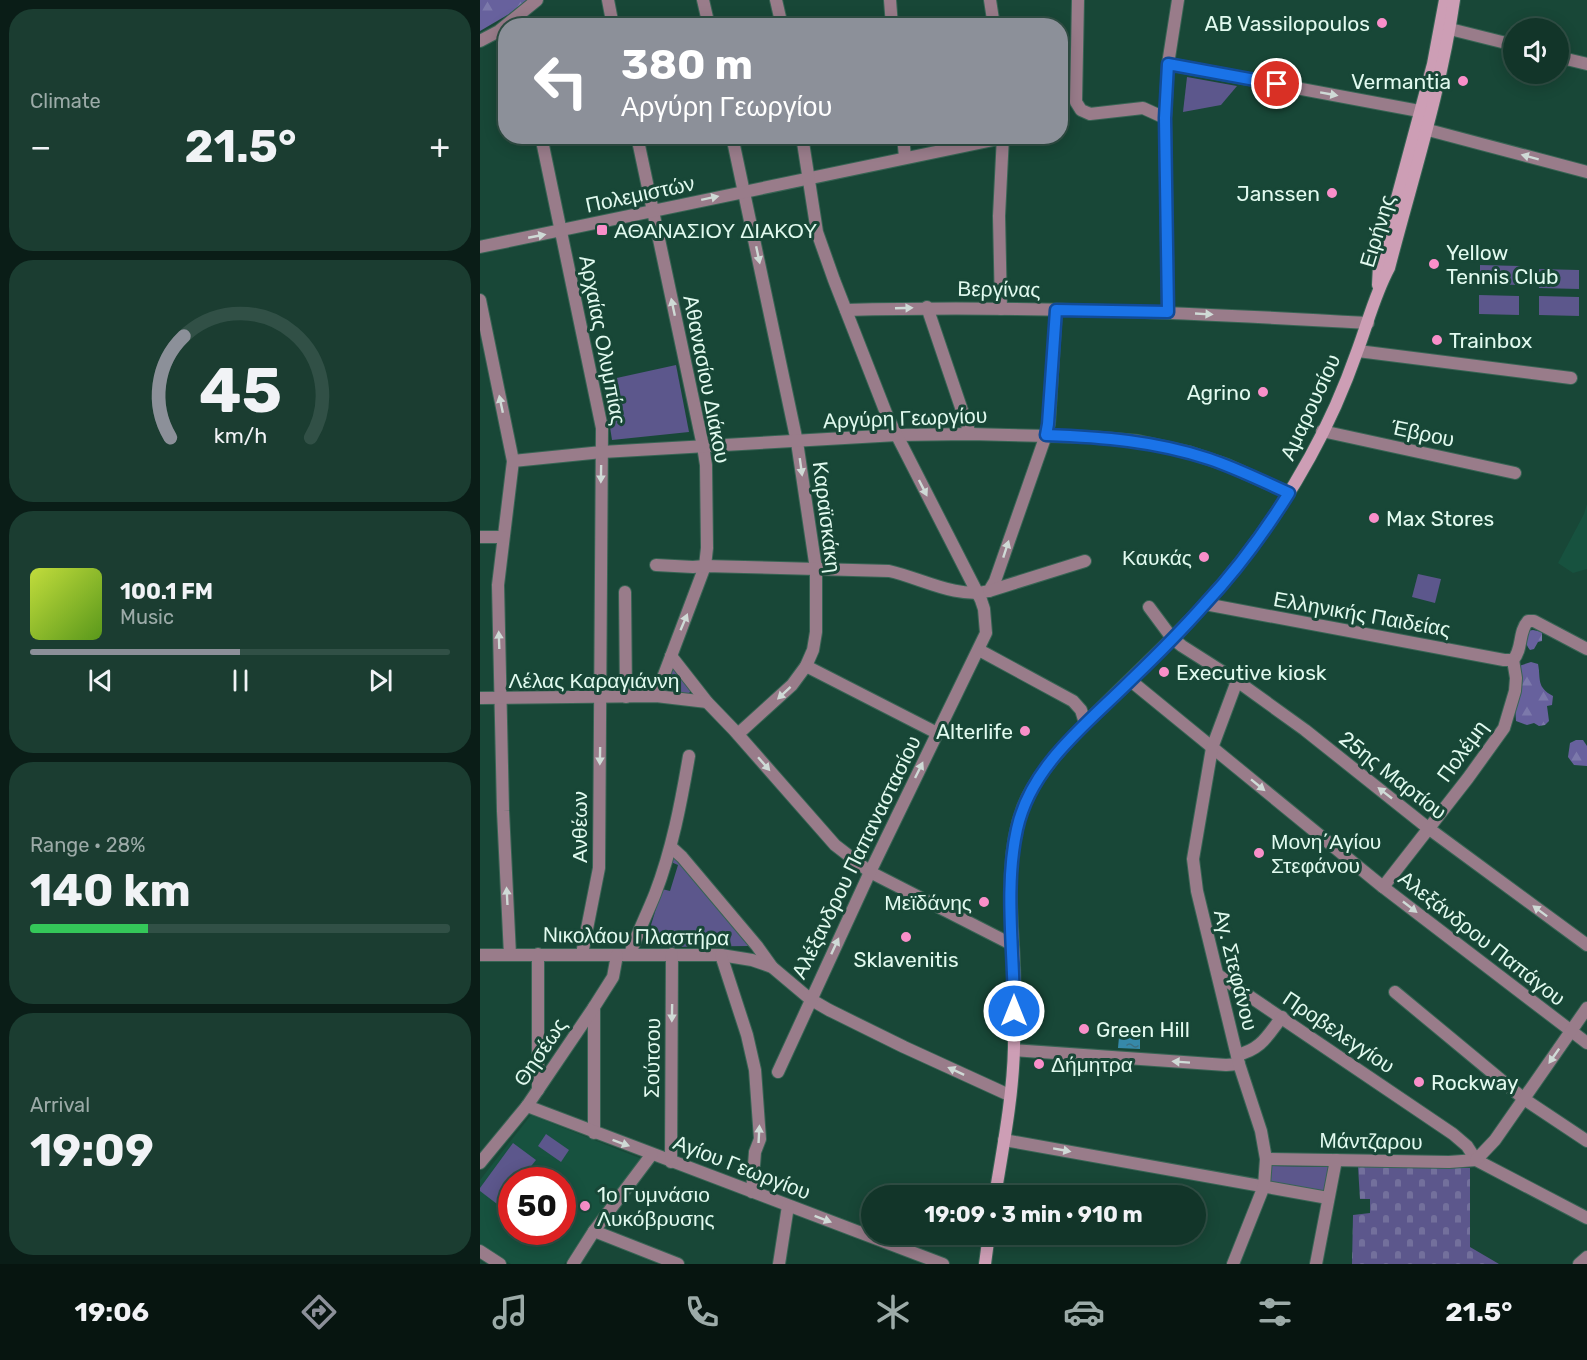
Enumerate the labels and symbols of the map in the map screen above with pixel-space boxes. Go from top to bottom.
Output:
place label: AB Vassilopoulos [1204,11,1370,36]
marker: AB Vassilopoulos [1375,16,1389,30]
pin [1251,58,1302,109]
place label: Vermantia [1351,69,1451,94]
marker: Vermantia [1456,74,1470,88]
one-way arrow [1319,89,1338,98]
one-way arrow [1521,152,1539,161]
street label: Πολεμιστών [583,170,697,218]
place label: Janssen [1237,181,1320,206]
marker: Janssen [1325,186,1339,200]
street label: Ειρήνης [1354,192,1400,270]
one-way arrow [700,193,719,203]
place label: ΑΘΑΝΑΣΙΟΥ ΔΙΑΚΟΥ [614,218,817,243]
marker: ΑΘΑΝΑΣΙΟΥ ΔΙΑΚΟΥ [595,223,609,237]
one-way arrow [528,231,547,240]
place label: Yellow Tennis Club [1446,240,1559,289]
one-way arrow [754,246,763,265]
street label: Αρχαίας Ολυμπίας [574,253,632,427]
marker: Yellow Tennis Club [1427,257,1441,271]
street label: Βεργίνας [957,276,1041,302]
street label: Αθανασίου Διάκου [678,293,736,465]
one-way arrow [668,297,677,316]
one-way arrow [895,303,914,313]
one-way arrow [1195,309,1214,318]
place label: Trainbox [1449,328,1532,353]
marker: Trainbox [1430,333,1444,347]
street label: Αμαρουσίου [1275,350,1345,464]
place label: Agrino [1187,380,1251,405]
marker: Agrino [1256,385,1270,399]
one-way arrow [496,394,506,413]
street label: Αργύρη Γεωργίου [822,403,988,433]
street label: Έβρου [1388,414,1457,452]
one-way arrow [797,458,806,477]
street label: Καραϊσκάκη [808,460,846,574]
one-way arrow [596,465,606,484]
one-way arrow [919,479,928,496]
place label: Max Stores [1386,506,1494,531]
marker: Max Stores [1367,511,1381,525]
one-way arrow [1002,540,1012,558]
place label: Καυκάς [1122,545,1192,570]
marker: Καυκάς [1197,550,1211,564]
street label: Ελληνικής Παιδείας [1272,586,1452,642]
one-way arrow [679,612,689,630]
one-way arrow [495,630,504,649]
place label: Executive kiosk [1176,660,1327,685]
marker: Executive kiosk [1157,665,1171,679]
street label: Λέλας Καραγιάννη [509,668,679,693]
one-way arrow [776,686,791,700]
street label: Πολέμη [1431,715,1493,787]
place label: Alterlife [936,719,1013,744]
marker: Alterlife [1018,724,1032,738]
street label: 25ης Μαρτίου [1334,725,1452,825]
street label: Αλέξανδρου Παπαναστασίου [786,731,926,983]
one-way arrow [595,746,604,765]
one-way arrow [757,756,770,771]
one-way arrow [914,761,923,778]
one-way arrow [1250,779,1266,792]
one-way arrow [1377,787,1392,799]
street label: Ανθέων [567,791,592,863]
place label: Μονη΄Αγίου Στεφάνου [1271,829,1381,878]
marker: Μονη΄Αγίου Στεφάνου [1252,846,1266,860]
street label: Αλεξάνδρου Παπάγου [1394,865,1570,1011]
one-way arrow [503,887,512,906]
place label: Μεϊδάνης [884,890,972,915]
marker: Μεϊδάνης [977,895,991,909]
one-way arrow [1402,901,1418,914]
one-way arrow [1532,904,1548,917]
street label: Αγ. Στεφάνου [1209,907,1263,1033]
street label: Νικολάου Πλαστήρα [543,922,729,950]
marker: Sklavenitis [899,930,913,944]
one-way arrow [830,937,839,954]
place label: Sklavenitis [853,947,959,972]
position arrow [982,979,1046,1043]
street label: Προβελεγγίου [1279,986,1399,1078]
one-way arrow [667,1003,677,1022]
street label: Θησέως [508,1013,572,1091]
place label: Green Hill [1096,1017,1190,1042]
street label: Σούτσου [639,1018,665,1098]
marker: Green Hill [1077,1022,1091,1036]
one-way arrow [1548,1048,1560,1064]
place label: Δήμητρα [1051,1052,1133,1077]
marker: Δήμητρα [1032,1057,1046,1071]
one-way arrow [1171,1057,1190,1067]
one-way arrow [946,1066,964,1076]
place label: Rockway [1431,1070,1519,1095]
marker: Rockway [1412,1075,1426,1089]
one-way arrow [754,1124,763,1143]
street label: Μάντζαρου [1319,1128,1423,1154]
street label: Αγίου Γεωργίου [670,1129,814,1205]
one-way arrow [612,1138,630,1148]
one-way arrow [1052,1146,1071,1155]
speed limit sign: 50 [498,1167,576,1245]
place label: 1ο Γυμνάσιο Λυκόβρυσης [597,1182,715,1231]
marker: 1ο Γυμνάσιο Λυκόβρυσης [578,1199,592,1213]
one-way arrow [814,1214,832,1224]

